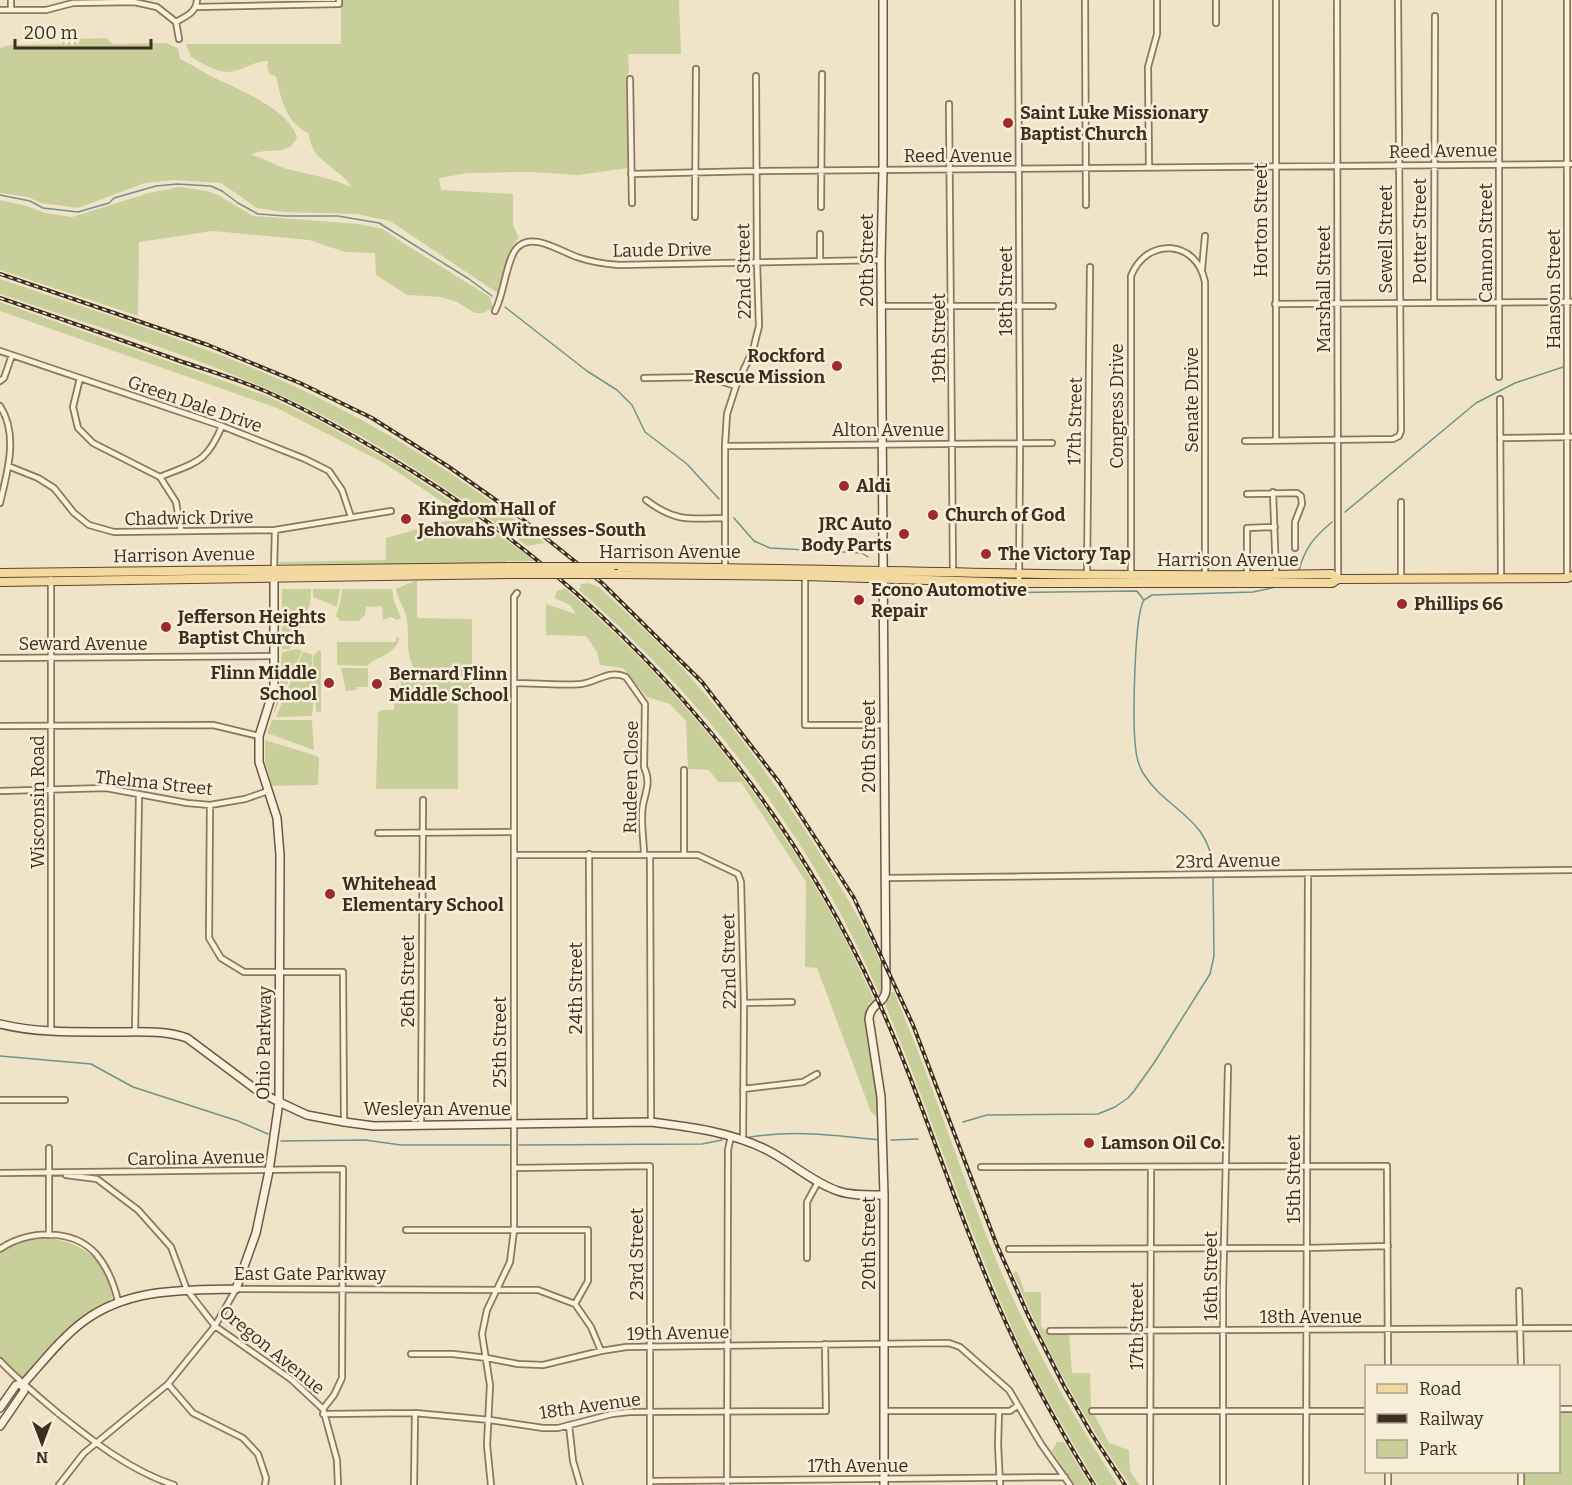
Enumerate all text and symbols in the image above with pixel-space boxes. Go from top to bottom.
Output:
scale bar [15,12,152,50]
text: 200 m [24,22,78,44]
place label: Saint Luke Missionary Baptist Church [1020,102,1209,145]
marker: Saint Luke Missionary Baptist Church [1001,116,1015,130]
street label: Reed Avenue [1388,139,1498,163]
street label: Reed Avenue [904,145,1012,167]
street label: Horton Street [1250,162,1272,277]
street label: Potter Street [1409,178,1431,284]
street label: Cannon Street [1475,183,1497,303]
street label: Sewell Street [1375,184,1397,293]
street label: 20th Street [856,213,878,307]
street label: 22nd Street [732,222,756,319]
street label: Marshall Street [1313,225,1335,353]
street label: Hanson Street [1543,229,1565,349]
street label: Laude Drive [612,238,712,262]
street label: 18th Street [995,246,1017,336]
street label: 19th Street [928,293,950,383]
street label: Congress Drive [1106,343,1128,469]
place label: Rockford Rescue Mission [694,345,825,388]
street label: Senate Drive [1181,347,1203,453]
marker: Rockford Rescue Mission [830,359,844,373]
street label: Green Dale Drive [125,371,265,437]
street label: 17th Street [1063,376,1087,465]
street label: Alton Avenue [832,419,944,441]
place label: Aldi [856,475,891,497]
marker: Aldi [837,479,851,493]
place label: Kingdom Hall of Jehovahs Witnesses-South [417,498,646,541]
place label: Church of God [945,504,1065,526]
street label: Chadwick Drive [124,506,254,530]
marker: Church of God [926,508,940,522]
marker: Kingdom Hall of Jehovahs Witnesses-South [399,512,413,526]
place label: JRC Auto Body Parts [801,513,892,556]
marker: JRC Auto Body Parts [897,527,911,541]
street label: Harrison Avenue [599,541,741,563]
street label: Harrison Avenue [113,543,255,567]
place label: The Victory Tap [998,543,1131,565]
marker: The Victory Tap [979,547,993,561]
street label: Harrison Avenue [1157,549,1299,571]
place label: Econo Automotive Repair [871,579,1027,622]
marker: Econo Automotive Repair [852,593,866,607]
place label: Phillips 66 [1414,593,1504,615]
marker: Phillips 66 [1395,597,1409,611]
place label: Jefferson Heights Baptist Church [177,606,326,649]
marker: Jefferson Heights Baptist Church [159,620,173,634]
street label: Seward Avenue [18,633,148,655]
place label: Flinn Middle School [211,662,317,705]
place label: Bernard Flinn Middle School [389,663,509,706]
marker: Flinn Middle School [322,676,336,690]
marker: Bernard Flinn Middle School [370,677,384,691]
street label: 20th Street [858,699,880,793]
street label: Rudeen Close [619,720,643,834]
street label: Wisconsin Road [27,735,49,869]
street label: Thelma Street [94,766,214,800]
street label: 23rd Avenue [1175,849,1281,873]
place label: Whitehead Elementary School [342,873,504,916]
marker: Whitehead Elementary School [323,887,337,901]
street label: 22nd Street [717,912,741,1009]
street label: 26th Street [397,934,419,1027]
street label: 24th Street [565,941,587,1034]
street label: Ohio Parkway [252,985,276,1100]
street label: 25th Street [489,996,511,1088]
street label: Wesleyan Avenue [363,1098,511,1120]
place label: Lamson Oil Co. [1101,1132,1225,1154]
street label: 15th Street [1283,1134,1305,1223]
marker: Lamson Oil Co. [1082,1136,1096,1150]
street label: Carolina Avenue [127,1146,265,1170]
street label: 20th Street [858,1196,880,1290]
street label: 23rd Street [626,1207,648,1300]
street label: 16th Street [1200,1231,1222,1321]
street label: East Gate Parkway [234,1263,387,1285]
street label: 17th Street [1126,1281,1148,1370]
street label: Oregon Avenue [215,1301,329,1399]
street label: 18th Avenue [1260,1306,1362,1328]
street label: 19th Avenue [627,1321,729,1345]
legend [1365,1365,1560,1473]
text: Road [1419,1378,1462,1400]
street label: 18th Avenue [538,1388,642,1424]
text: Railway [1419,1408,1484,1430]
north arrow [12,1413,72,1473]
text: Park [1419,1438,1458,1460]
text: N [36,1448,48,1467]
street label: 17th Avenue [808,1455,908,1477]

